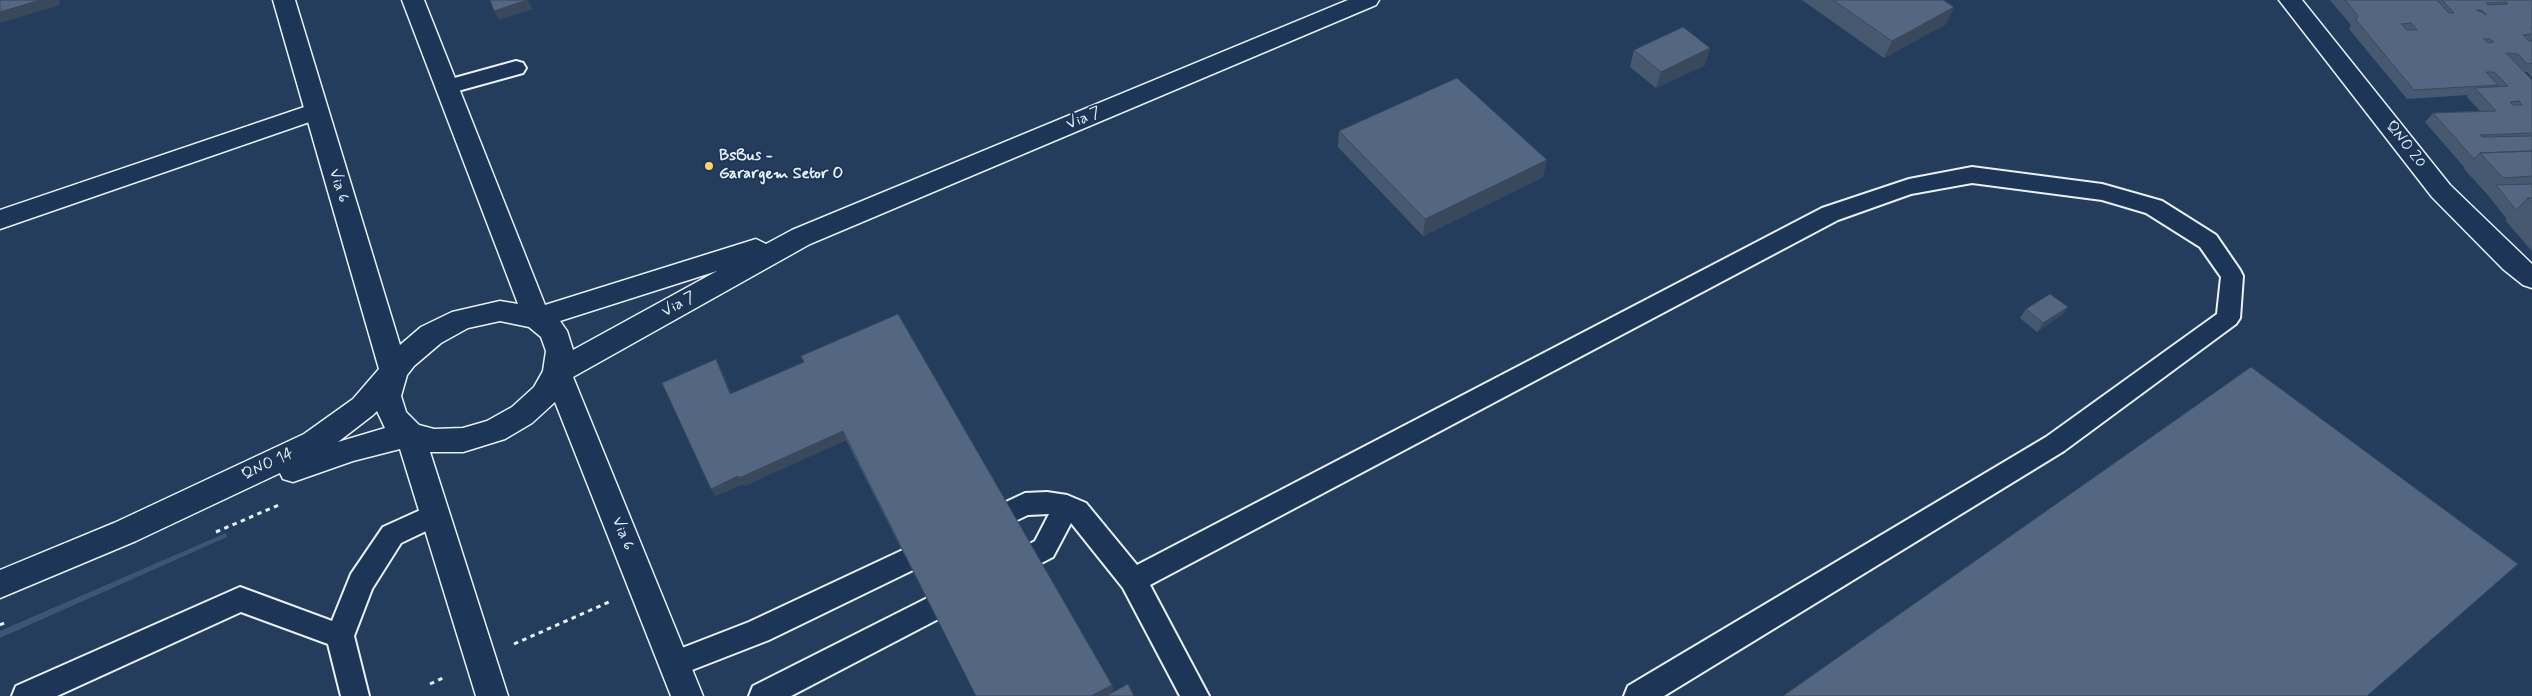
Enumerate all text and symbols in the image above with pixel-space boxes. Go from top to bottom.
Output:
street label: Via 7 [1064,103,1104,135]
street label: QNO 20 [2381,117,2429,173]
place label: BsBus - Garargem Setor O [719,147,843,185]
marker: BsBus - Garargem Setor O [703,160,715,172]
street label: Via 6 [324,167,352,205]
street label: Via 7 [659,288,699,322]
street label: QNO 14 [239,445,297,485]
street label: Via 6 [607,514,637,554]

